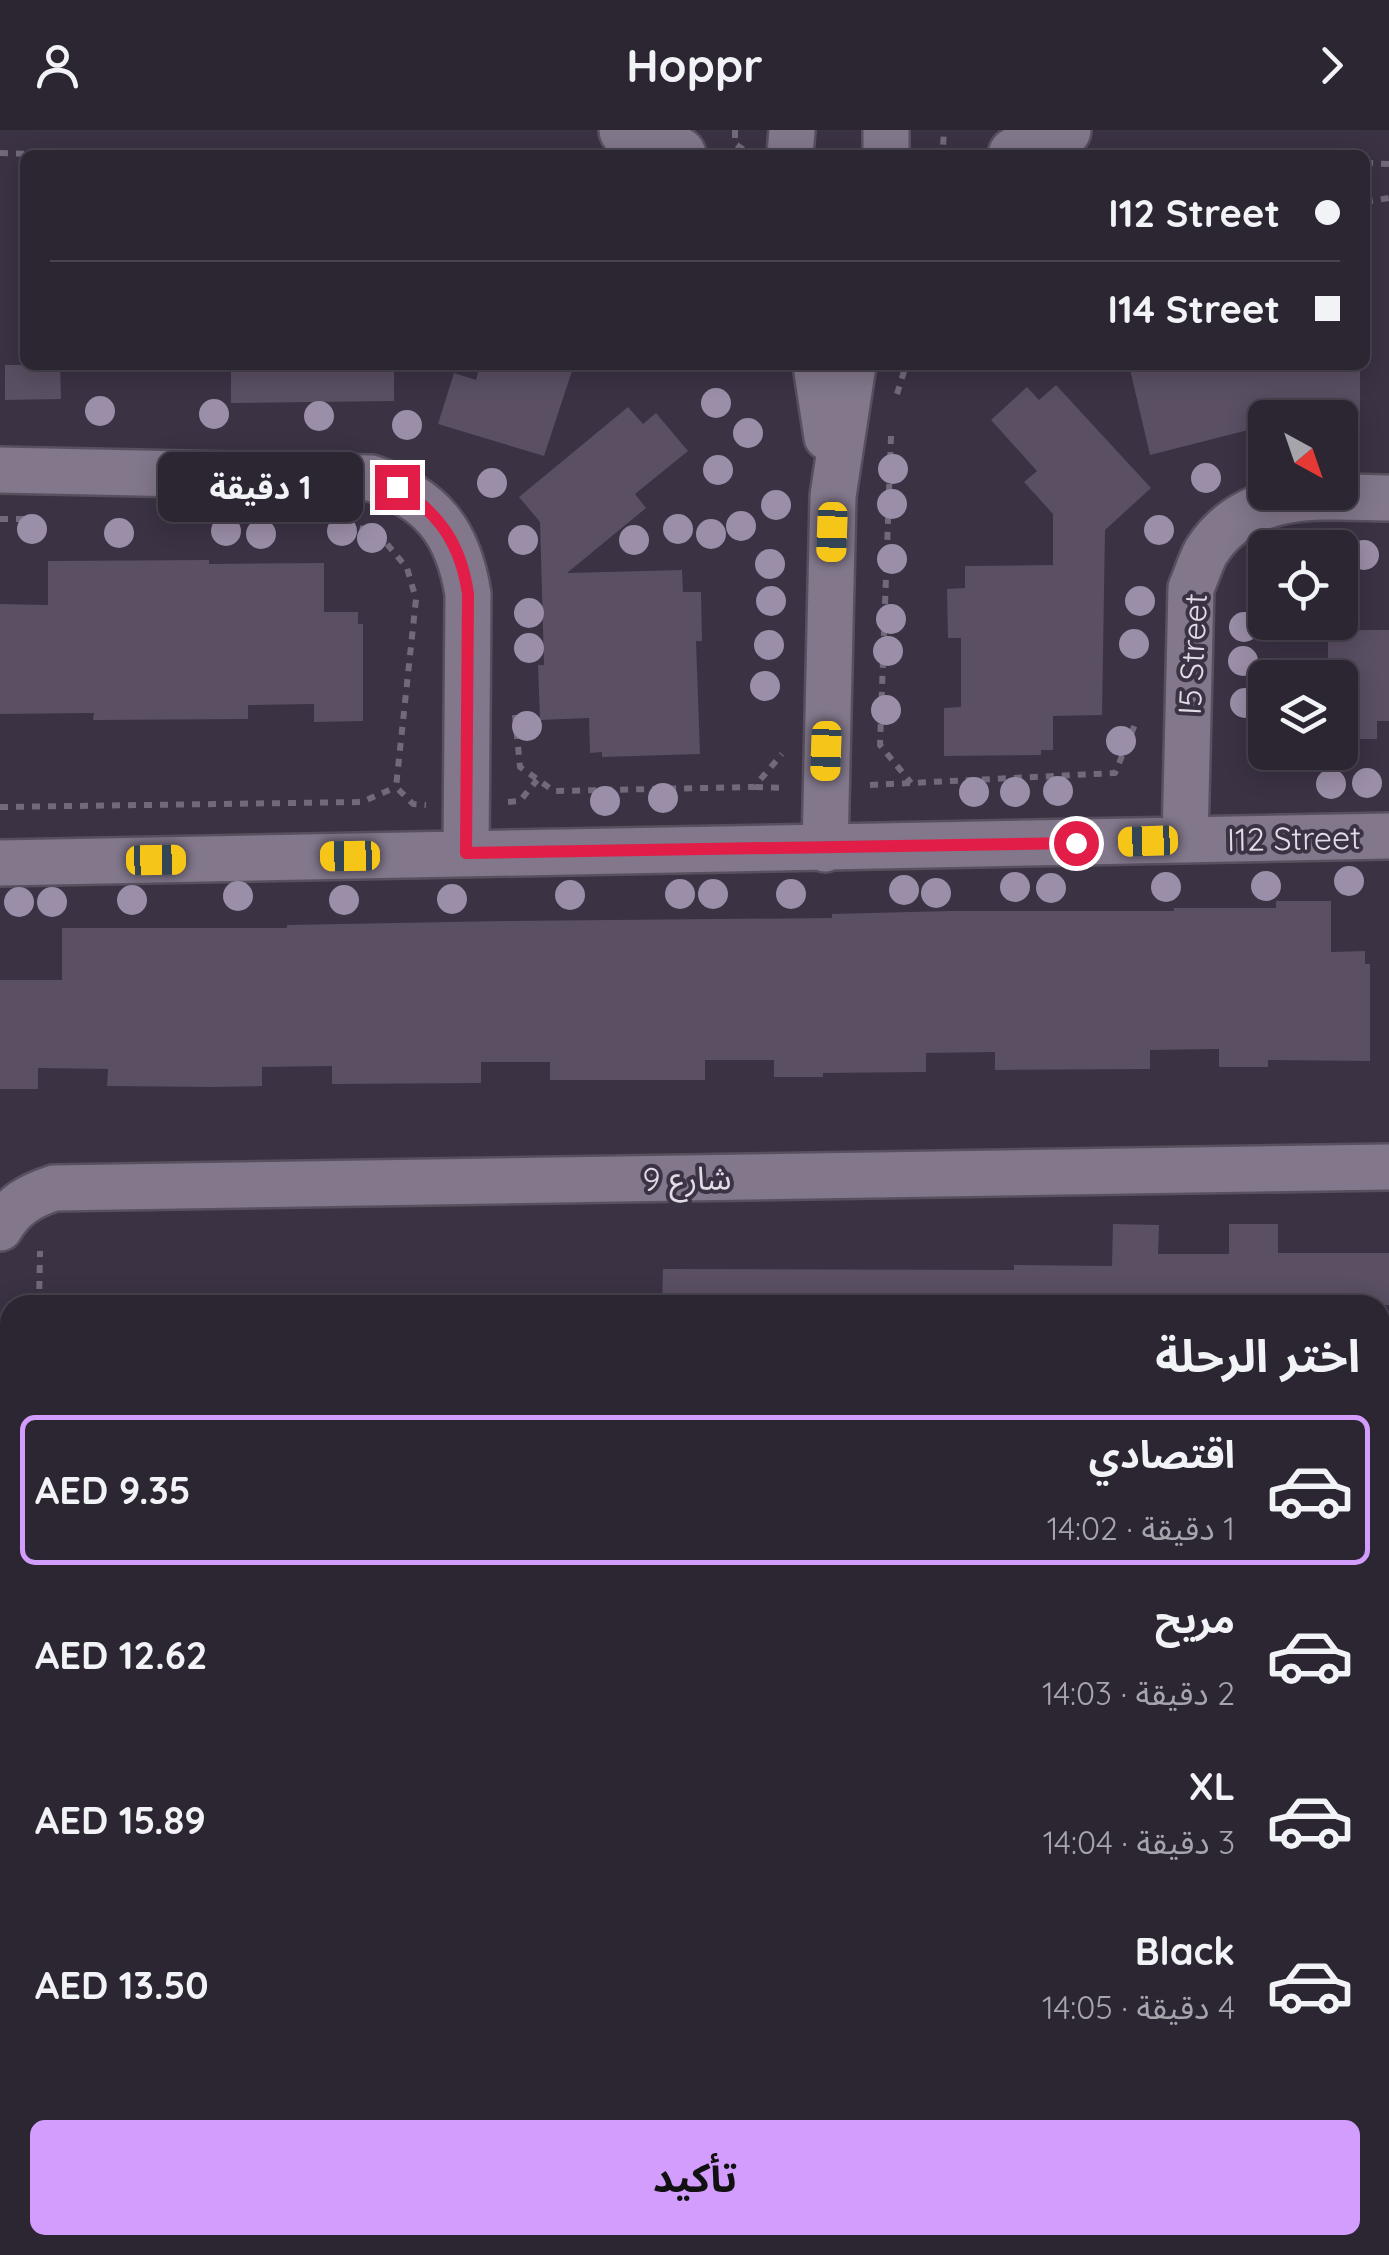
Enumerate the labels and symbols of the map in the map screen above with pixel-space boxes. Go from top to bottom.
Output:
north arrow [1248,400,1358,510]
callout: 1 دقيقة [157,452,362,522]
route end [375,465,420,510]
car [816,501,848,563]
street label: I5 Street [1169,592,1215,716]
car [810,720,842,782]
street label: I12 Street [1227,817,1361,859]
route start [1054,821,1099,866]
car [1117,825,1179,857]
car [320,840,380,872]
car [126,844,186,876]
street label: شارع 9 [642,1157,732,1204]

